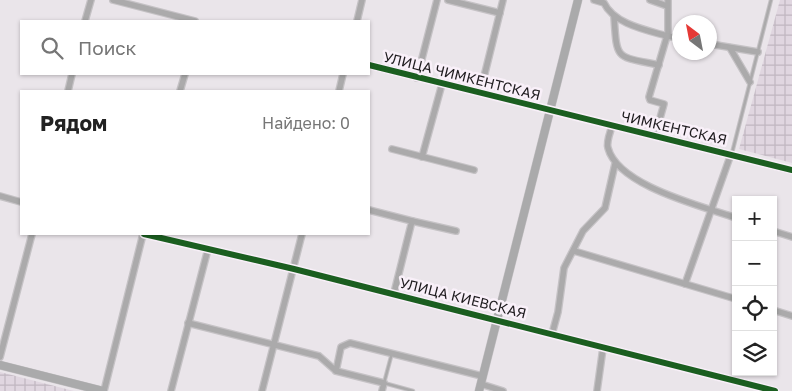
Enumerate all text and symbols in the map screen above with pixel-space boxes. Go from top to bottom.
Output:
north arrow [672,15,717,60]
search box [20,20,370,75]
icon: search [38,34,66,62]
text: Поиск [78,36,137,59]
street label: УЛИЦА ЧИМКЕНТСКАЯ [382,48,542,103]
street label: ЧИМКЕНТСКАЯ [620,107,729,148]
text: Рядом [40,110,107,136]
text: Найдено: 0 [262,113,350,133]
map controls [732,196,777,376]
button: + [732,196,777,241]
button: − [732,241,777,286]
street label: УЛИЦА КИЕВСКАЯ [398,274,528,321]
button: locate [732,286,777,331]
button: layers [732,331,777,376]

